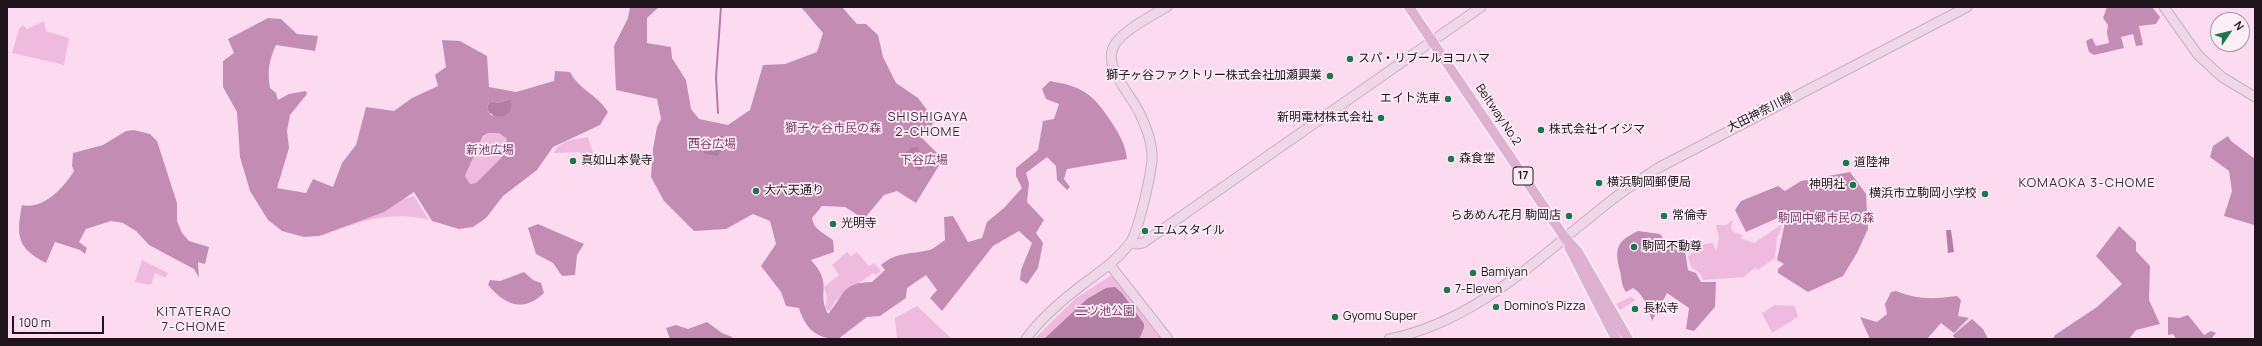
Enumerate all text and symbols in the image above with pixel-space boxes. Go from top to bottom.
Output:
north arrow [2210,12,2250,52]
text: N [2231,18,2248,33]
place label: スパ・リブールヨコハマ [1358,52,1490,66]
marker: スパ・リブールヨコハマ [1345,54,1355,64]
place label: 獅子ヶ谷ファクトリー株式会社加瀬興業 [1106,69,1322,83]
marker: 獅子ヶ谷ファクトリー株式会社加瀬興業 [1325,71,1335,81]
street label: Beltway No.2 [1472,82,1524,148]
street label: 大田神奈川線 [1725,90,1795,136]
place label: エイト洗車 [1380,92,1440,106]
marker: エイト洗車 [1443,94,1453,104]
district label: SHISHIGAYA 2-CHOME [888,109,968,140]
place label: 新明電材株式会社 [1277,111,1373,125]
marker: 新明電材株式会社 [1376,113,1386,123]
park label: 獅子ヶ谷市民の森 [785,122,881,136]
place label: 株式会社イイジマ [1549,123,1645,137]
marker: 株式会社イイジマ [1536,125,1546,135]
park label: 西谷広場 [688,138,736,152]
park label: 新池広場 [466,144,514,158]
place label: 森食堂 [1459,152,1495,166]
place label: 真如山本覺寺 [581,154,653,168]
park label: 下谷広場 [900,154,948,168]
marker: 森食堂 [1446,154,1456,164]
marker: 真如山本覺寺 [568,156,578,166]
place label: 道陸神 [1854,156,1890,170]
marker: 道陸神 [1841,158,1851,168]
road number: 17 [1513,167,1533,185]
district label: KOMAOKA 3-CHOME [2018,175,2156,191]
place label: 横浜駒岡郵便局 [1607,176,1691,190]
marker: 横浜駒岡郵便局 [1594,178,1604,188]
place label: 神明社 [1809,178,1845,192]
marker: 神明社 [1848,180,1858,190]
place label: 大六天通り [764,184,824,198]
marker: 大六天通り [751,186,761,196]
place label: 横浜市立駒岡小学校 [1869,187,1977,201]
marker: 横浜市立駒岡小学校 [1980,189,1990,199]
place label: らあめん花月 駒岡店 [1451,209,1561,223]
place label: 常倫寺 [1672,209,1708,223]
marker: らあめん花月 駒岡店 [1564,211,1574,221]
marker: 常倫寺 [1659,211,1669,221]
park label: 駒岡中郷市民の森 [1778,212,1874,226]
place label: 光明寺 [841,217,877,231]
marker: 光明寺 [828,219,838,229]
place label: エムスタイル [1153,224,1225,238]
marker: エムスタイル [1140,226,1150,236]
place label: 駒岡不動尊 [1642,240,1702,254]
marker: 駒岡不動尊 [1629,242,1639,252]
place label: Bamiyan [1481,266,1528,280]
marker: Bamiyan [1468,268,1478,278]
place label: 7-Eleven [1455,283,1502,297]
marker: 7-Eleven [1442,285,1452,295]
place label: Domino's Pizza [1504,300,1585,314]
marker: Domino's Pizza [1491,302,1501,312]
place label: 長松寺 [1643,302,1679,316]
district label: KITATERAO 7-CHOME [156,304,232,335]
marker: 長松寺 [1630,304,1640,314]
park label: 二ツ池公園 [1075,305,1135,319]
scale bar [14,308,106,334]
place label: Gyomu Super [1343,310,1417,324]
marker: Gyomu Super [1330,312,1340,322]
text: 100 m [19,314,51,331]

